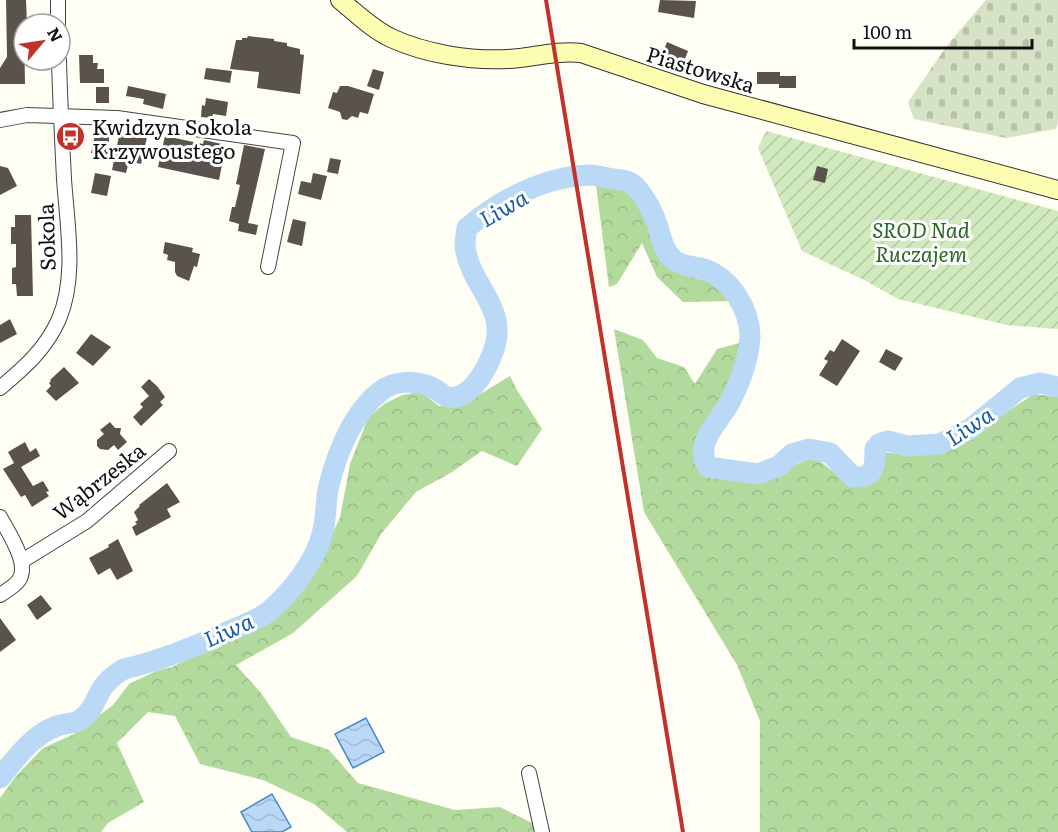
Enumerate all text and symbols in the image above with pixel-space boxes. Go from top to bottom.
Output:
north arrow [12,12,72,72]
scale bar [854,12,1032,50]
text: 100 m [863,18,912,45]
text: N [42,23,70,46]
street label: Piastowska [643,37,760,99]
place label: Kwidzyn Sokola Krzywoustego [92,110,253,165]
bus stop icon: Kwidzyn Sokola Krzywoustego [55,121,87,153]
water label: Liwa [473,180,534,234]
street label: Sokola [28,202,62,271]
park label: SROD Nad Ruczajem [872,213,970,268]
water label: Liwa [939,397,1000,453]
street label: Wąbrzeska [45,433,151,526]
water label: Liwa [198,603,259,654]

